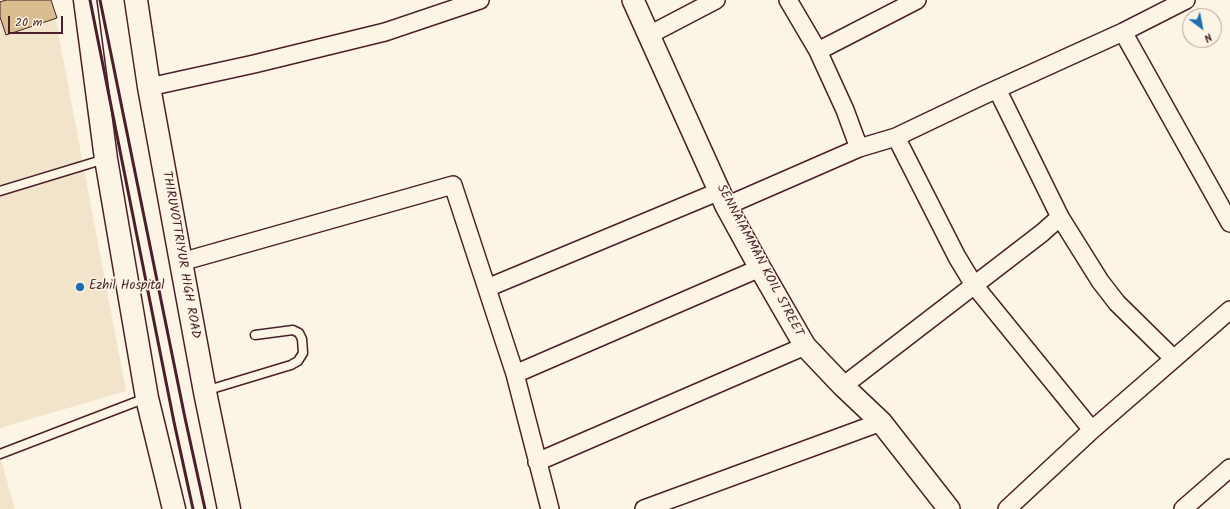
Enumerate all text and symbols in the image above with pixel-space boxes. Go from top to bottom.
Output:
scale bar [10,8,65,34]
north arrow [1182,8,1222,48]
text: 20 m [15,13,42,32]
text: N [1200,28,1216,47]
street label: THIRUVOTTRIYUR HIGH ROAD [158,170,202,340]
street label: SENNAIAMMAN KOIL STREET [712,182,806,340]
place label: Ezhil Hospital [89,279,165,295]
marker: Ezhil Hospital [74,281,86,293]

